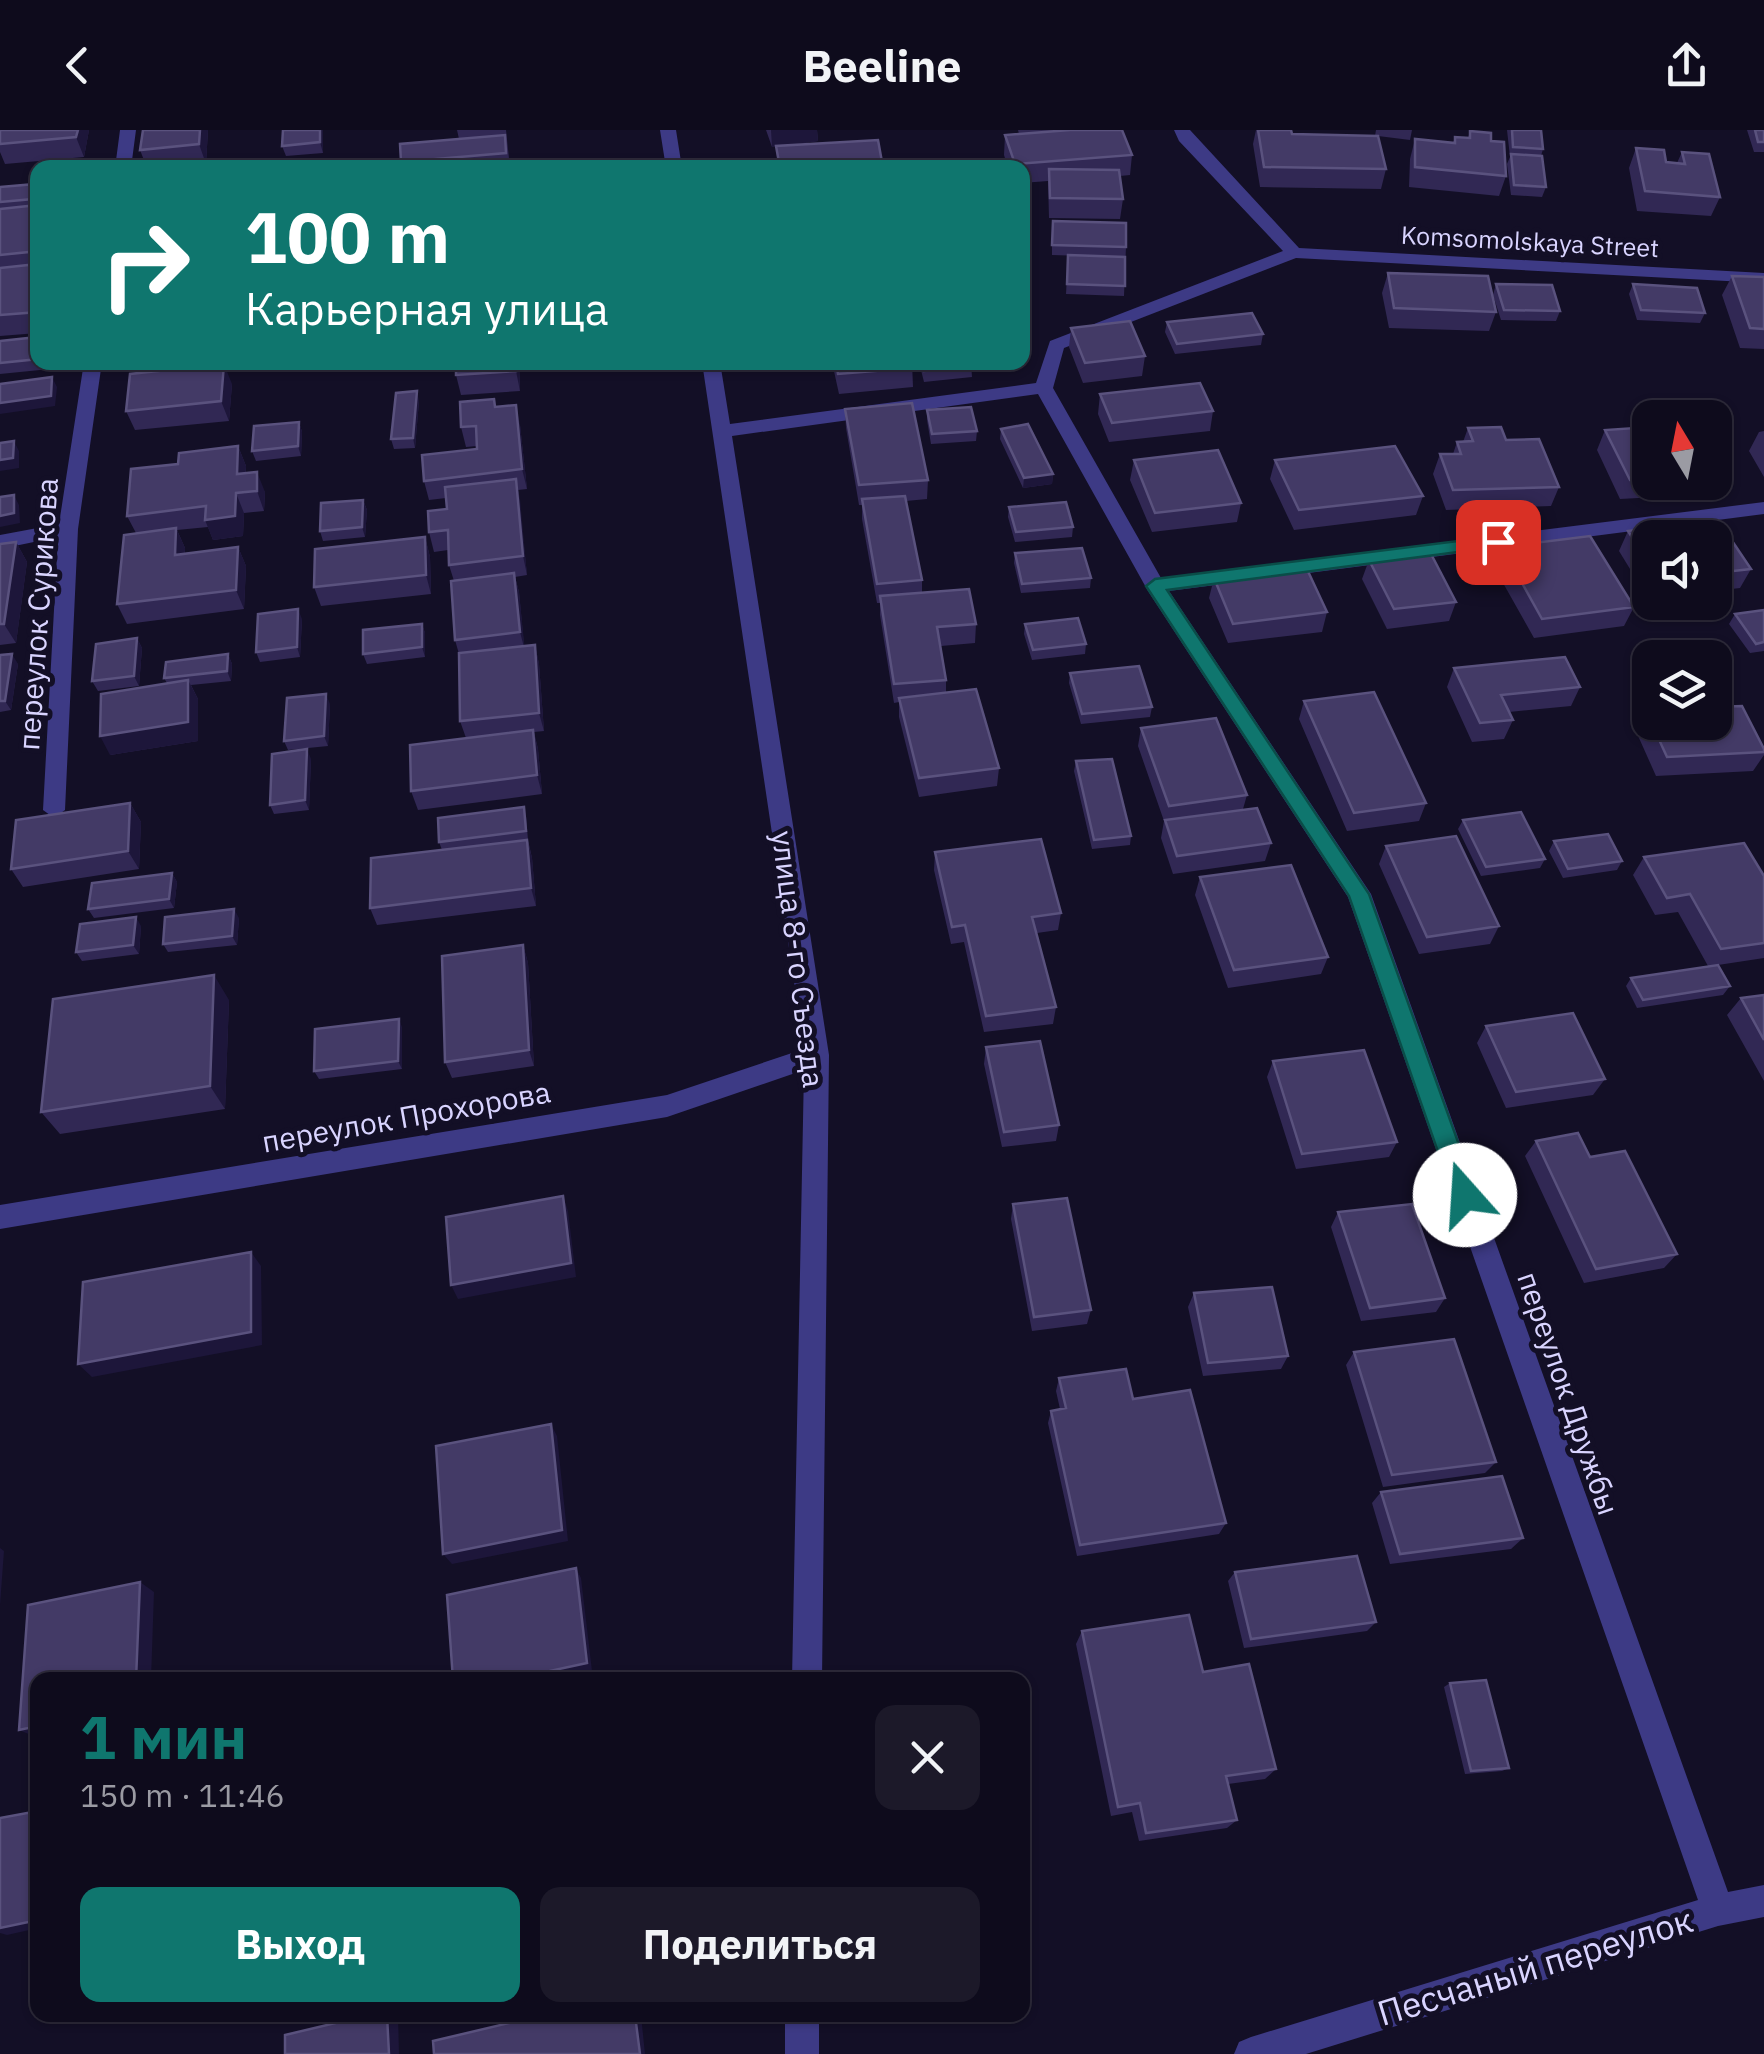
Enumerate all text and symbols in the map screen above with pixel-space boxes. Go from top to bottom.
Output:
text: Beeline [802,36,962,94]
icon: back [50,38,105,93]
icon: share [1659,38,1714,93]
text: 100 m [245,191,450,282]
icon: right [80,200,210,330]
street label: Komsomolskaya Street [1400,218,1660,264]
text: Карьерная улица [245,279,609,337]
north arrow [1632,400,1732,500]
map controls [1632,400,1732,740]
street label: переулок Сурикова [8,476,66,752]
pin [1456,500,1541,585]
icon: arrive [1471,515,1526,570]
button: sound [1632,520,1732,620]
button: layers [1632,640,1732,740]
street label: улица 8-го Съезда [764,828,834,1090]
street label: переулок Прохорова [259,1071,553,1161]
position arrow [1413,1143,1517,1247]
street label: переулок Дружбы [1509,1266,1629,1520]
text: 1 мин [80,1697,247,1776]
button: close [875,1705,980,1810]
text: 150 m · 11:46 [80,1774,285,1816]
button: Выход [80,1887,520,2002]
button: Поделиться [540,1887,980,2002]
street label: Песчаный переулок [1372,1896,1698,2036]

